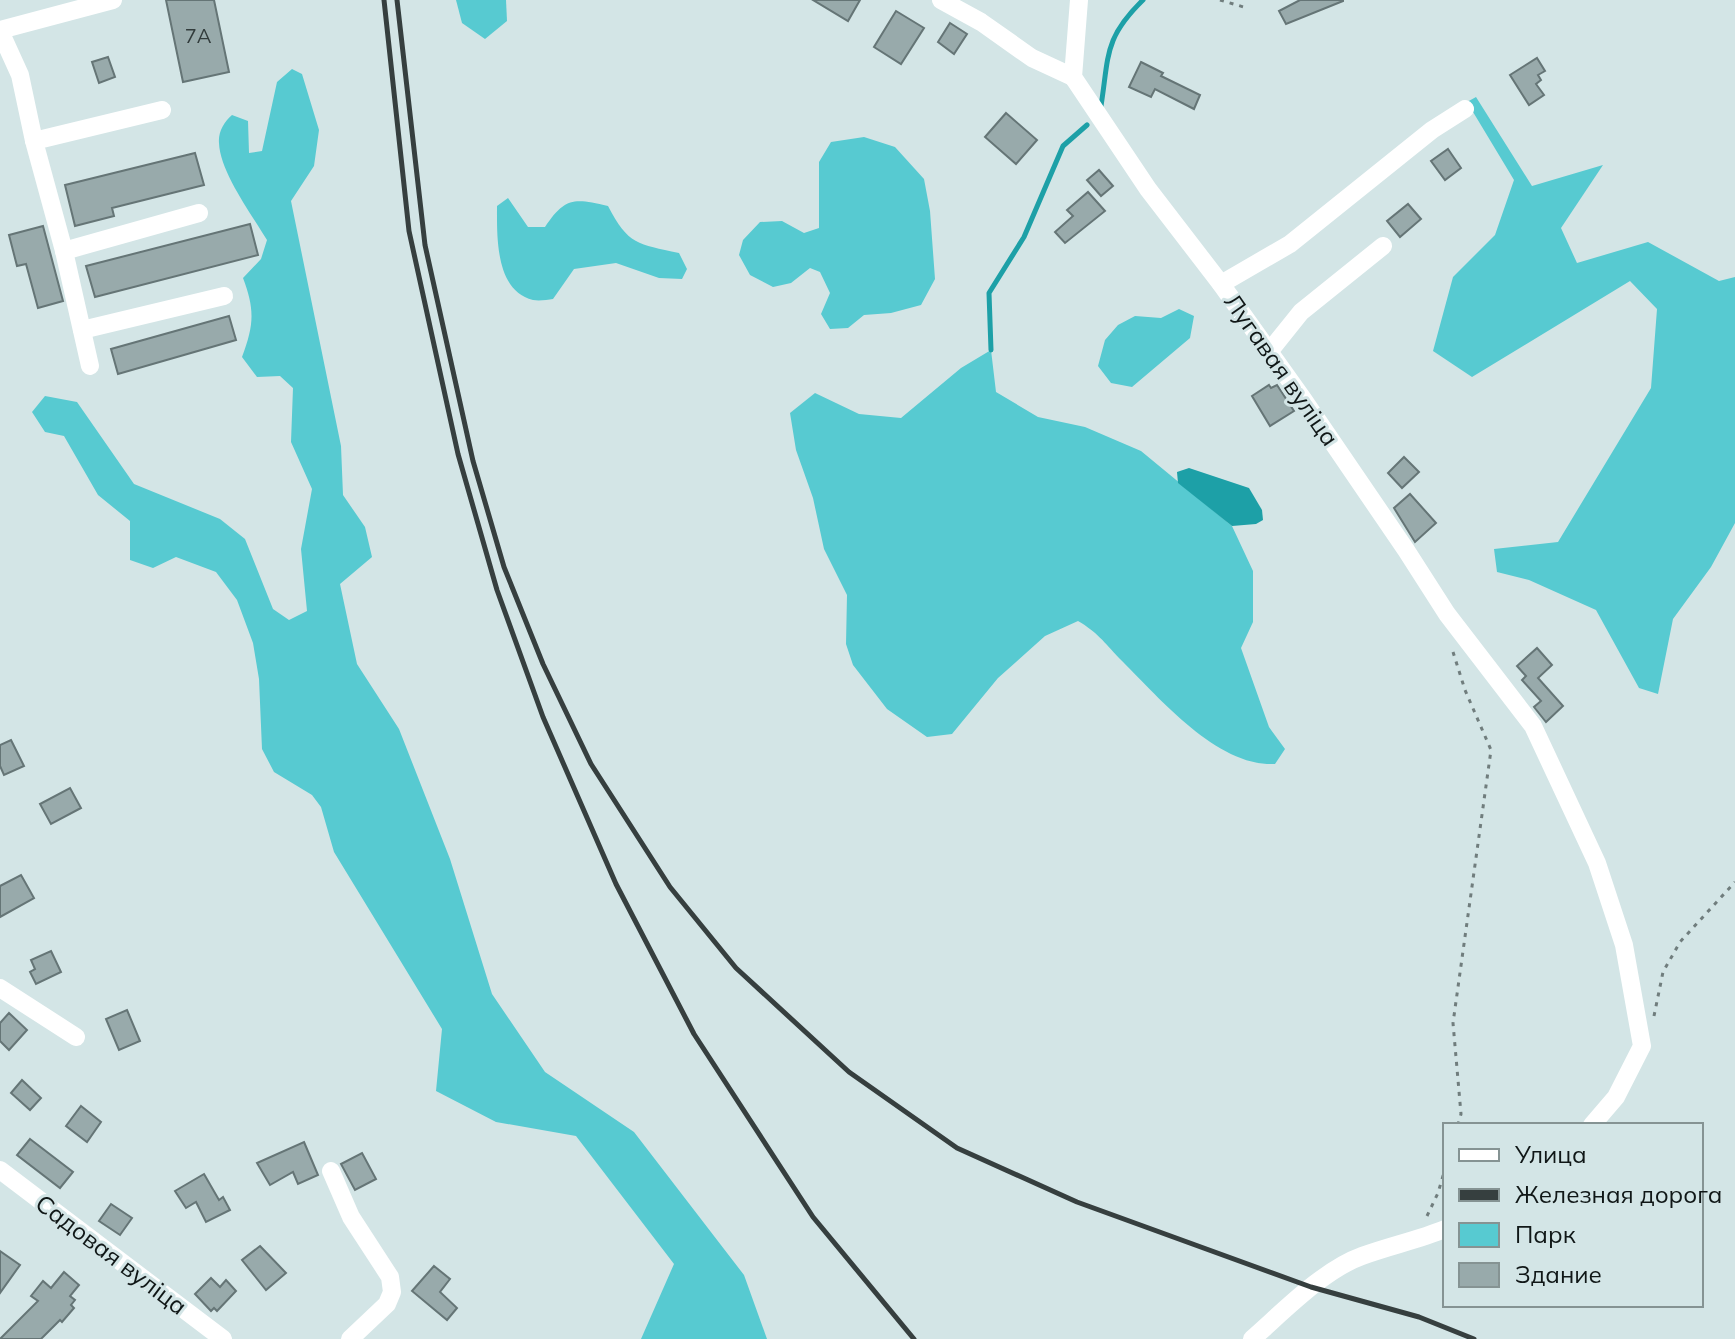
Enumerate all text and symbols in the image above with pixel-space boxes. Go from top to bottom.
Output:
house number: 7А [185,23,212,48]
street label: Лугавая вуліца [1218,287,1345,451]
legend [1443,1123,1703,1307]
text: Улица [1514,1139,1587,1169]
text: Железная дорога [1515,1179,1723,1209]
street label: Садовая вуліца [30,1188,193,1321]
text: Парк [1515,1219,1576,1249]
text: Здание [1515,1259,1602,1289]

